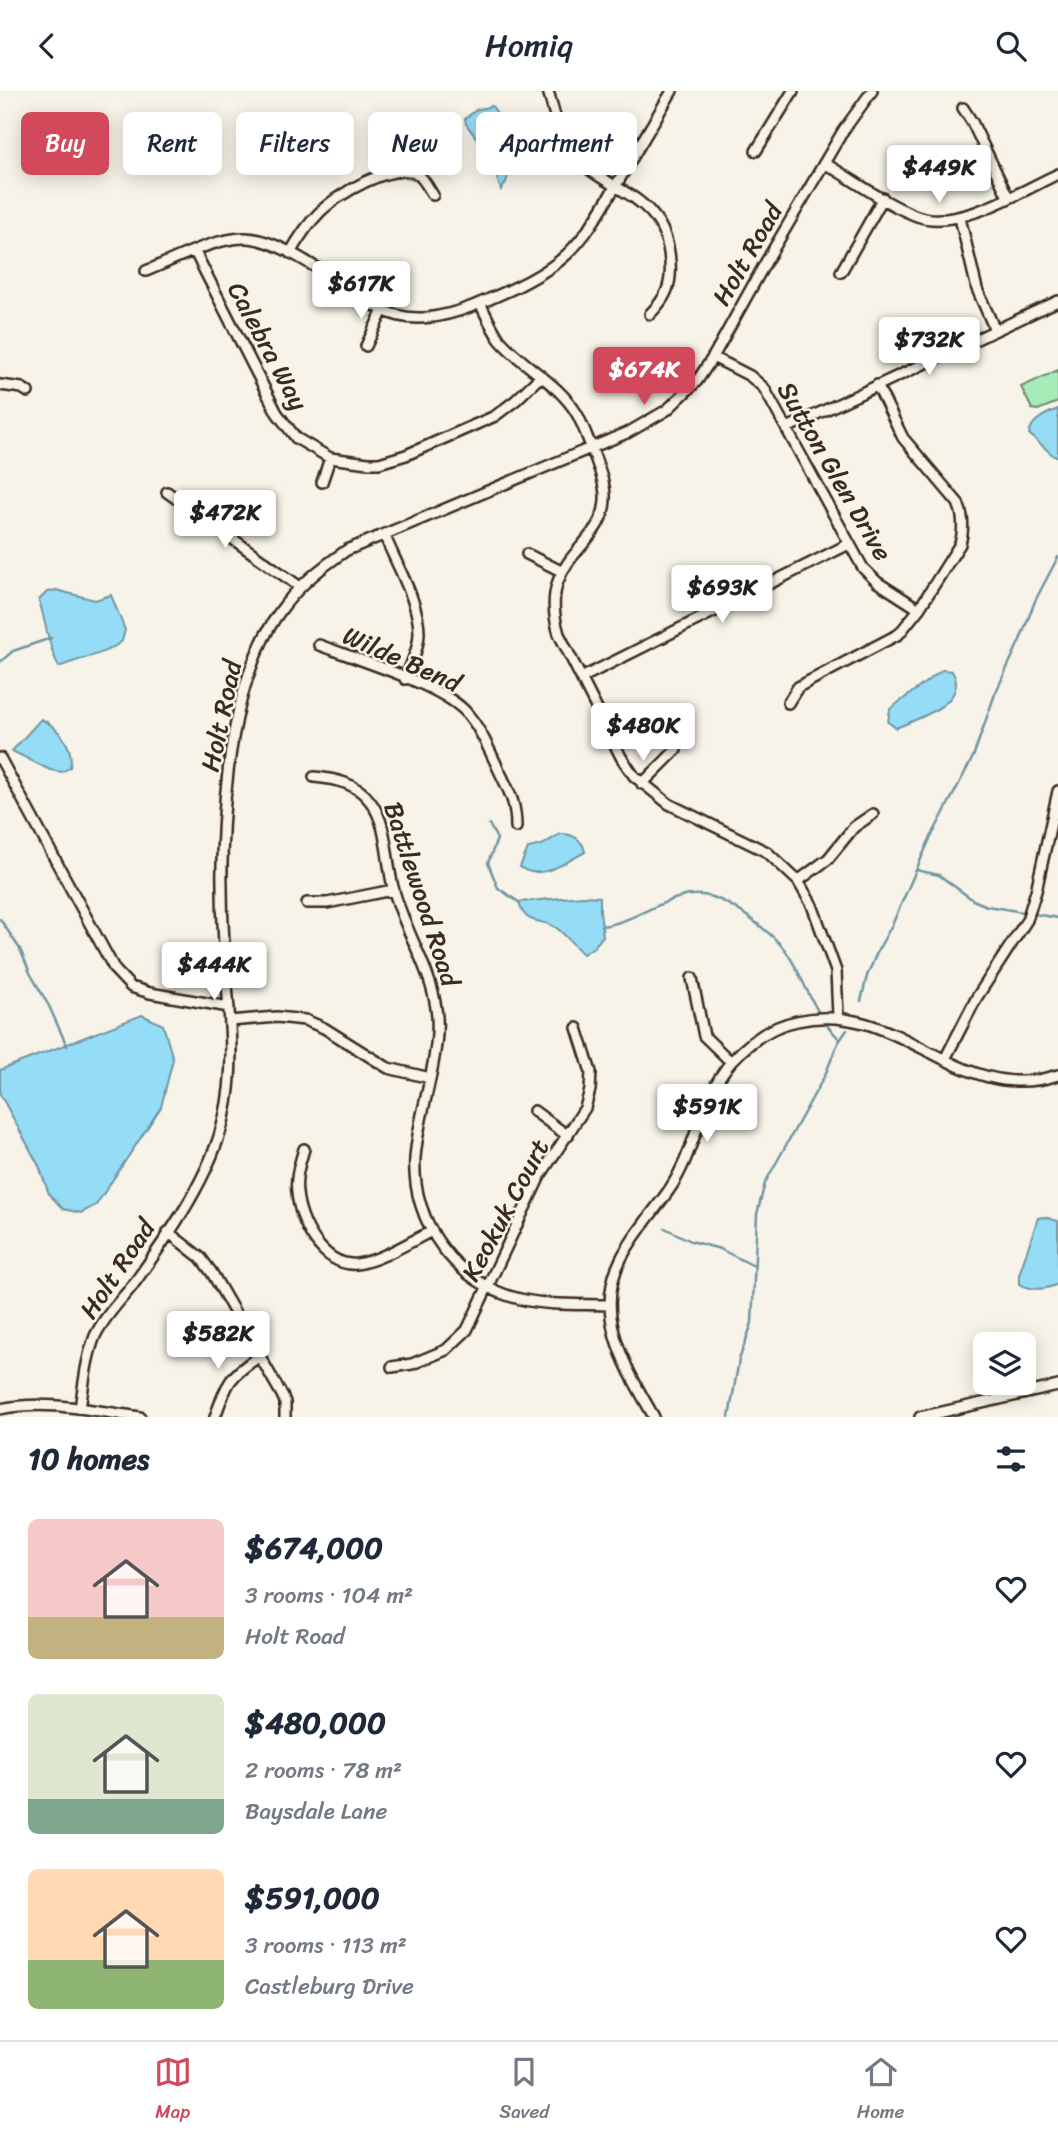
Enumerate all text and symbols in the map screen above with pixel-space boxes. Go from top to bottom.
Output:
text: Homiq [485,17,573,74]
icon: back [28,27,66,65]
icon: search [992,27,1030,65]
chip: Buy [21,112,109,175]
chip: Rent [123,112,222,175]
chip: Filters [236,112,354,175]
chip: New [368,112,462,175]
chip: Apartment [476,112,637,175]
pin: $449K [890,145,988,205]
text: $449K [903,147,975,188]
street label: Holt Road [699,192,796,314]
pin: $617K [312,261,410,321]
text: $617K [328,263,394,304]
street label: Calebra Way [215,273,322,419]
pin: $732K [880,317,978,377]
text: $732K [895,319,963,360]
pin: $674K [595,347,693,407]
text: $674K [609,349,679,390]
street label: Sutton Glen Drive [765,372,905,570]
pin: $472K [176,491,274,550]
text: $472K [190,492,260,533]
pin: $693K [673,566,771,625]
text: $693K [687,567,757,608]
street label: Wilde Bend [335,612,471,706]
street label: Holt Road [187,654,256,776]
pin: $480K [594,703,692,763]
text: $480K [607,705,679,746]
street label: Battlewood Road [370,796,474,995]
pin: $444K [165,943,263,1002]
text: $444K [178,944,250,985]
pin: $591K [658,1084,756,1144]
text: $591K [673,1086,741,1127]
street label: Keokuk Court [448,1130,562,1290]
street label: Holt Road [66,1207,169,1329]
pin: $582K [169,1311,267,1371]
text: $582K [183,1313,253,1354]
map controls [973,1332,1036,1395]
button: layers [973,1332,1036,1395]
text: 10 homes [28,1432,149,1486]
icon: filters [992,1440,1030,1478]
text: $674,000 [245,1521,383,1575]
icon: home [84,1547,168,1631]
icon: heart [992,1570,1030,1608]
text: 3 rooms · 104 m² [245,1575,413,1616]
text: Holt Road [245,1616,345,1657]
text: $480,000 [245,1696,386,1750]
icon: home [84,1722,168,1806]
icon: heart [992,1745,1030,1783]
text: 2 rooms · 78 m² [245,1750,402,1791]
text: Baysdale Lane [245,1791,387,1832]
text: $591,000 [245,1871,380,1925]
icon: home [84,1897,168,1981]
icon: heart [992,1920,1030,1958]
text: 3 rooms · 113 m² [245,1925,407,1966]
text: Castleburg Drive [245,1966,414,2007]
tab: Map [154,2053,192,2128]
tab: Saved [499,2053,549,2128]
tab: Home [857,2053,904,2128]

